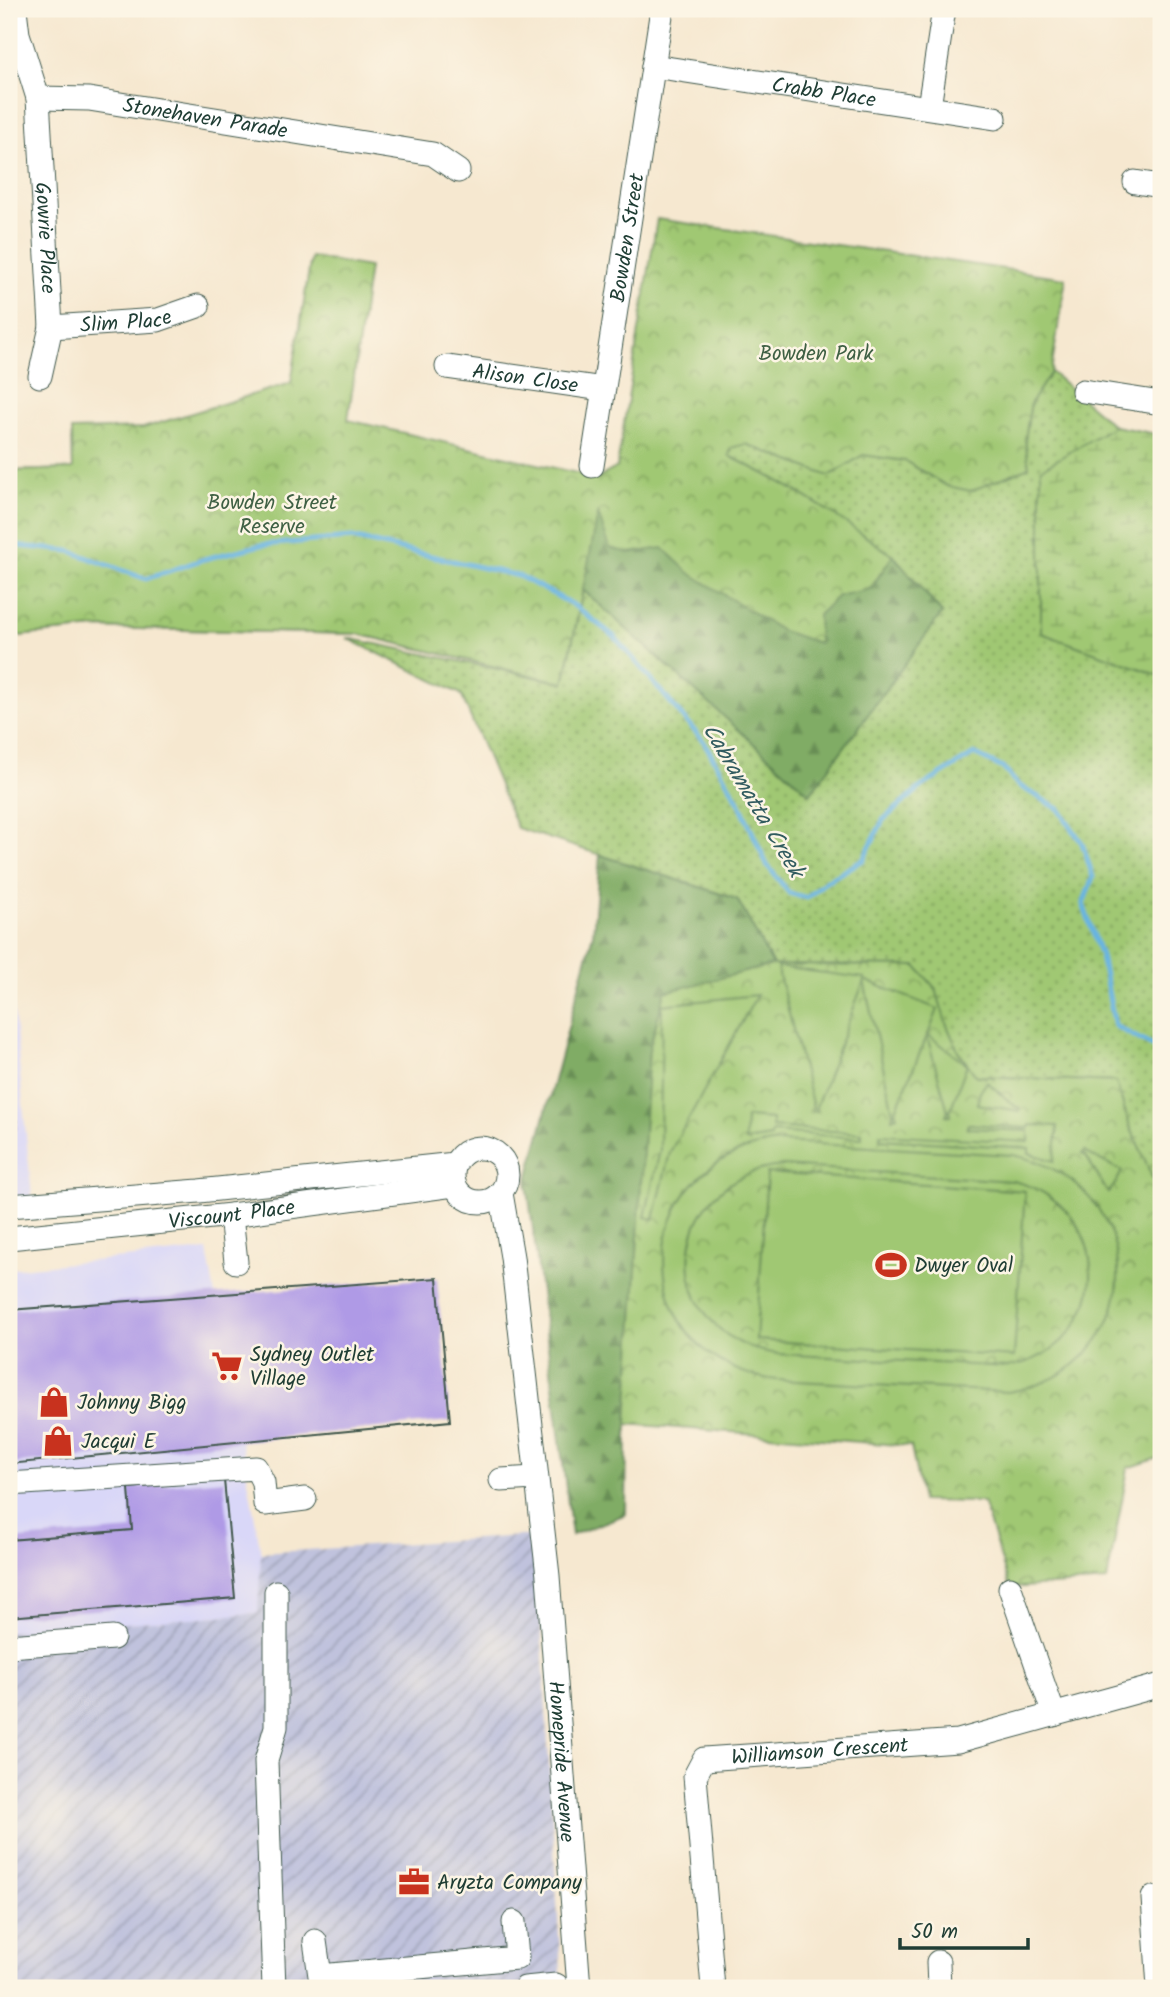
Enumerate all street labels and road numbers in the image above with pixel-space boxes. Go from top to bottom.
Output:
street label: Crabb Place [769,69,879,118]
street label: Stonehaven Parade [120,90,290,149]
street label: Bowden Street [602,170,655,305]
street label: Gowrie Place [25,181,64,295]
street label: Slim Place [79,301,177,343]
street label: Alison Close [470,356,581,403]
street label: Viscount Place [167,1191,298,1239]
street label: Homepride Avenue [538,1680,583,1844]
street label: Williamson Crescent [730,1730,910,1775]

